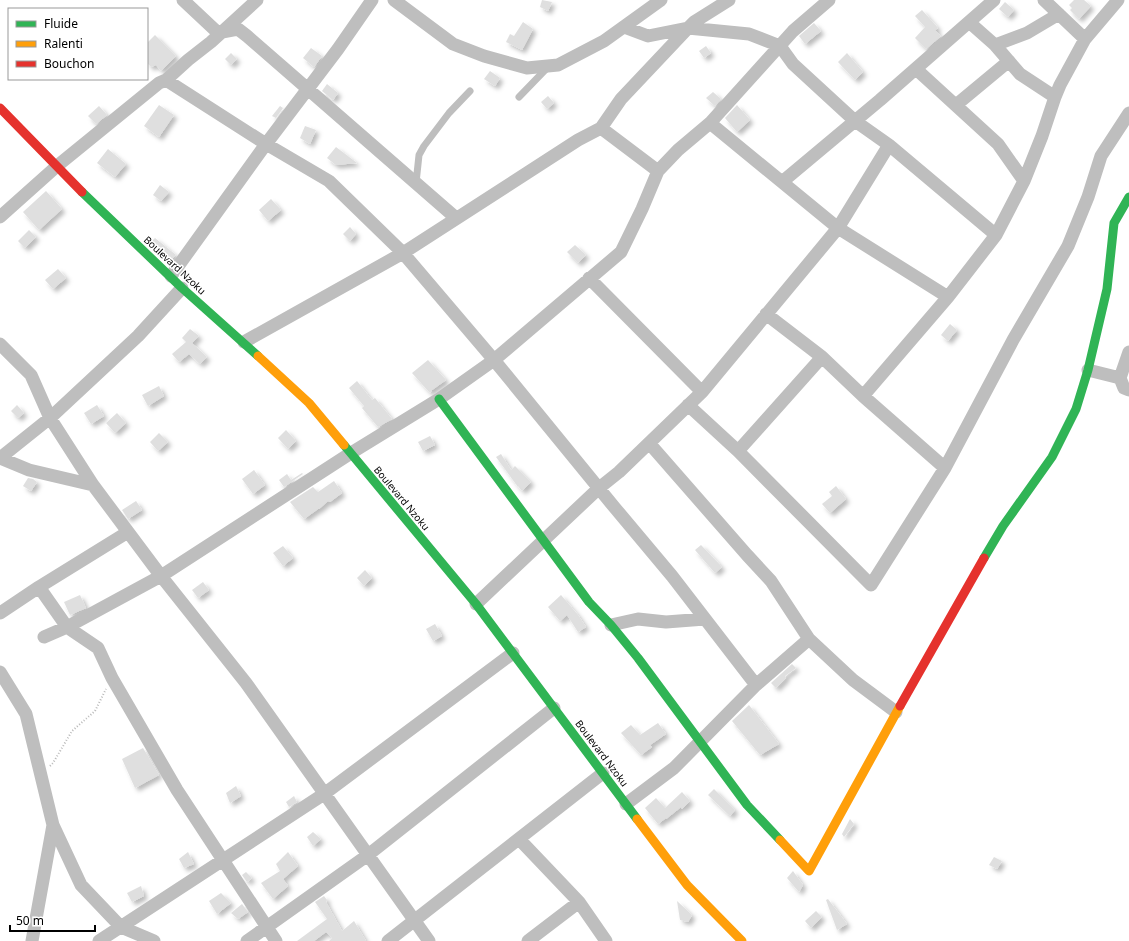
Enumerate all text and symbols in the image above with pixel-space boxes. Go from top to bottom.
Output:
legend [8,8,148,80]
text: Fluide [44,15,78,32]
text: Ralenti [44,35,83,52]
text: Bouchon [44,55,94,72]
street label: Boulevard Nzoku [141,233,209,297]
street label: Boulevard Nzoku [371,463,433,533]
street label: Boulevard Nzoku [572,717,632,789]
scale bar [10,907,95,933]
text: 50 m [16,912,44,929]

